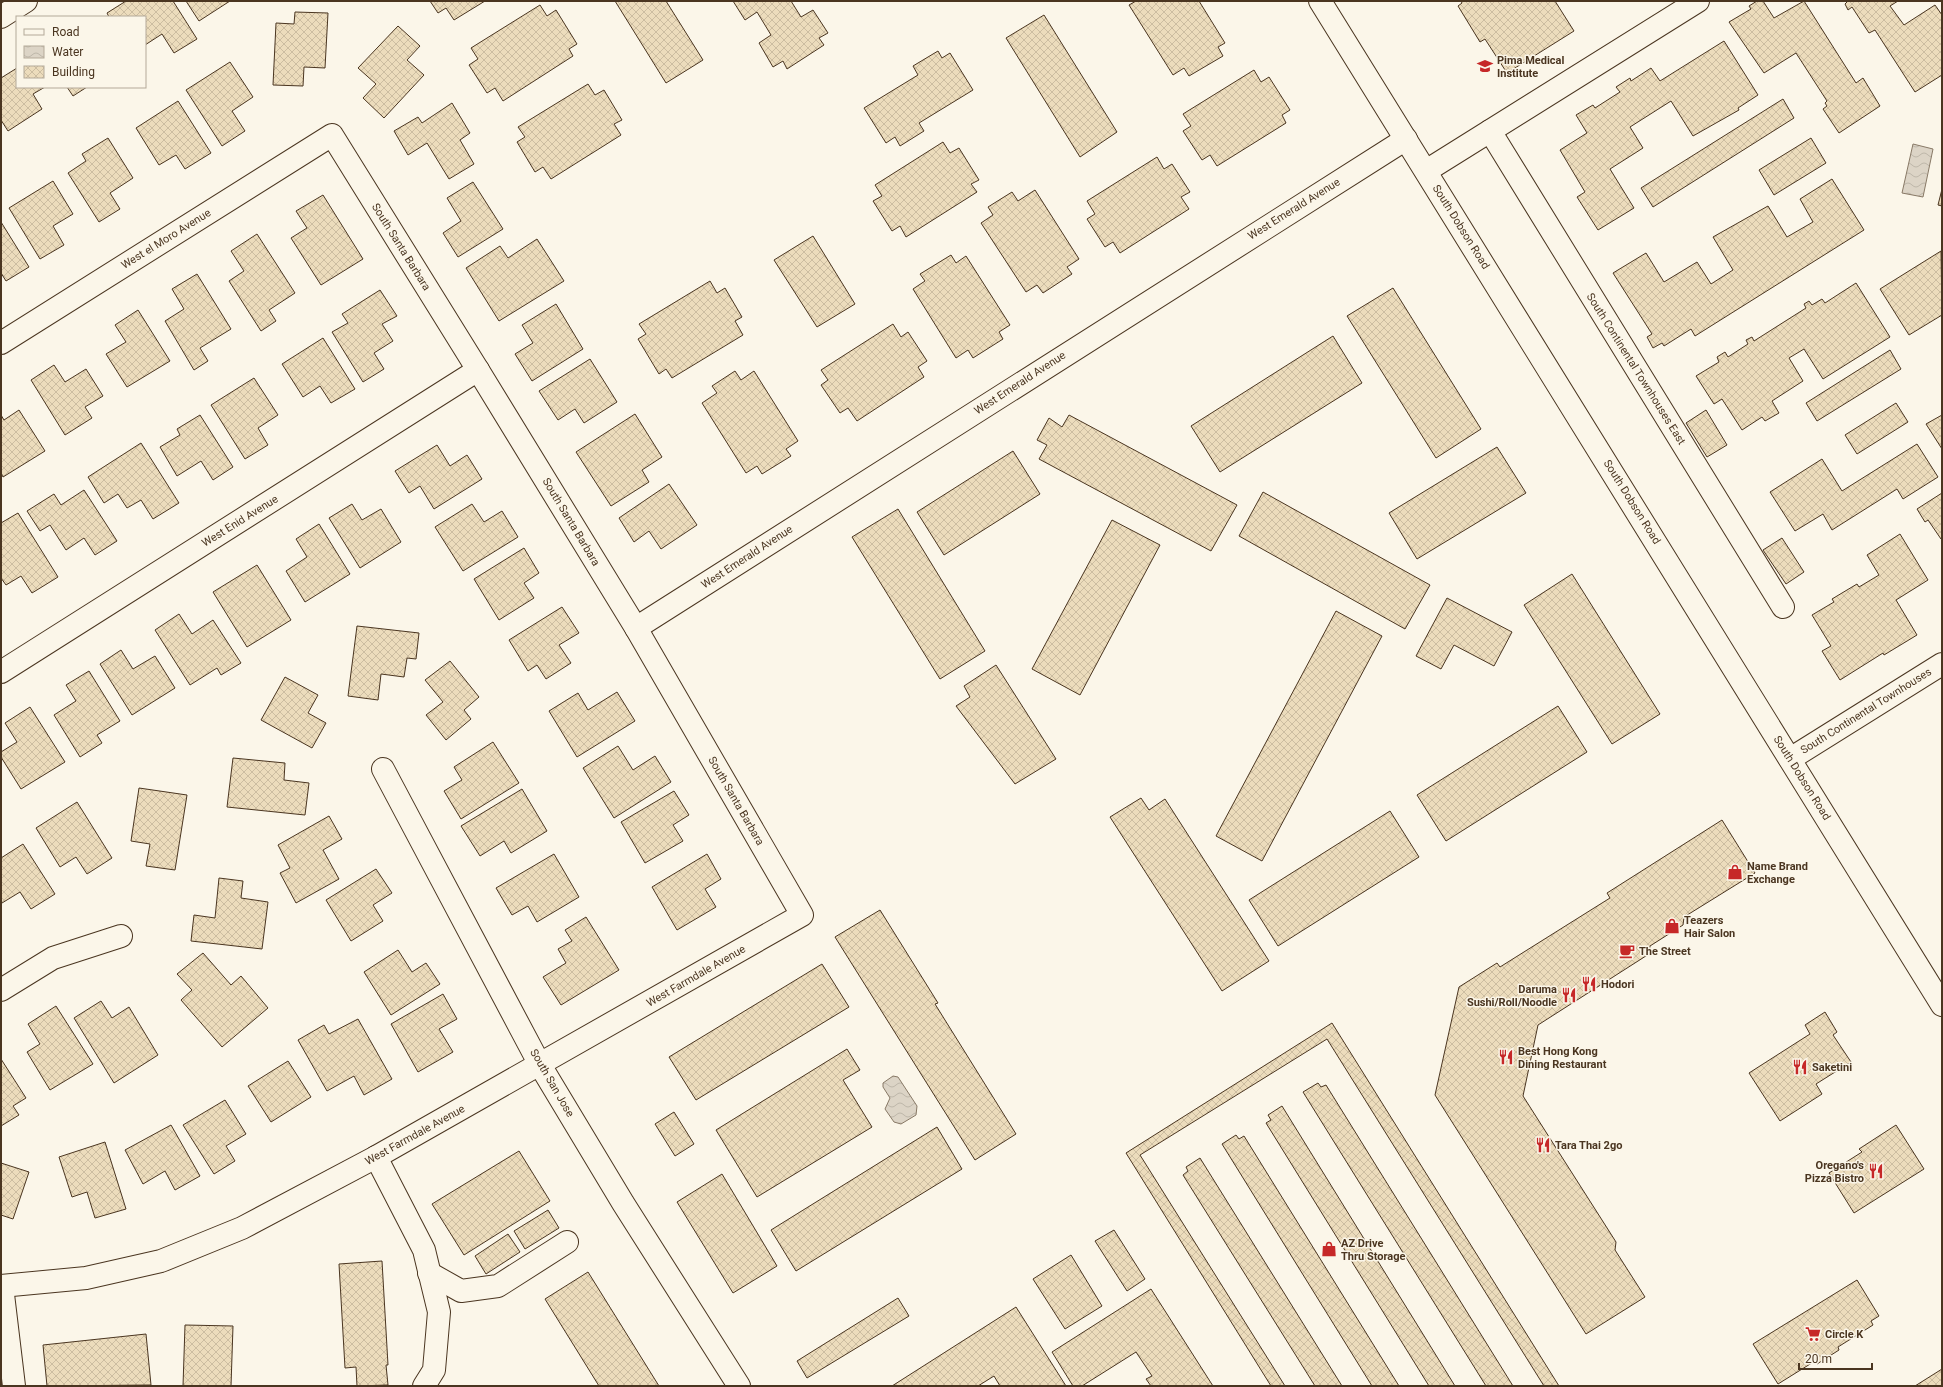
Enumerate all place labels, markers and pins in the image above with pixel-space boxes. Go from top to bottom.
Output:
place label: Pima Medical Institute [1497,54,1564,80]
school or university icon: Pima Medical Institute [1476,57,1494,75]
place label: Name Brand Exchange [1747,860,1808,886]
shop icon: Name Brand Exchange [1726,863,1744,881]
place label: Teazers Hair Salon [1684,914,1735,940]
shop icon: Teazers Hair Salon [1663,917,1681,935]
cafe icon: The Street [1618,942,1636,960]
place label: The Street [1639,945,1691,958]
restaurant icon: Hodori [1580,975,1598,993]
place label: Hodori [1601,978,1634,991]
place label: Daruma Sushi/Roll/Noodle [1467,983,1557,1009]
restaurant icon: Daruma Sushi/Roll/Noodle [1560,986,1578,1004]
place label: Best Hong Kong Dining Restaurant [1518,1045,1607,1071]
restaurant icon: Best Hong Kong Dining Restaurant [1497,1048,1515,1066]
restaurant icon: Saketini [1791,1058,1809,1076]
place label: Saketini [1812,1061,1852,1074]
restaurant icon: Tara Thai 2go [1534,1136,1552,1154]
place label: Tara Thai 2go [1555,1139,1622,1152]
place label: Oregano's Pizza Bistro [1805,1159,1864,1185]
restaurant icon: Oregano's Pizza Bistro [1867,1162,1885,1180]
place label: AZ Drive Thru Storage [1341,1237,1405,1263]
shop icon: AZ Drive Thru Storage [1320,1240,1338,1258]
supermarket icon: Circle K [1804,1325,1822,1343]
place label: Circle K [1825,1328,1864,1341]

